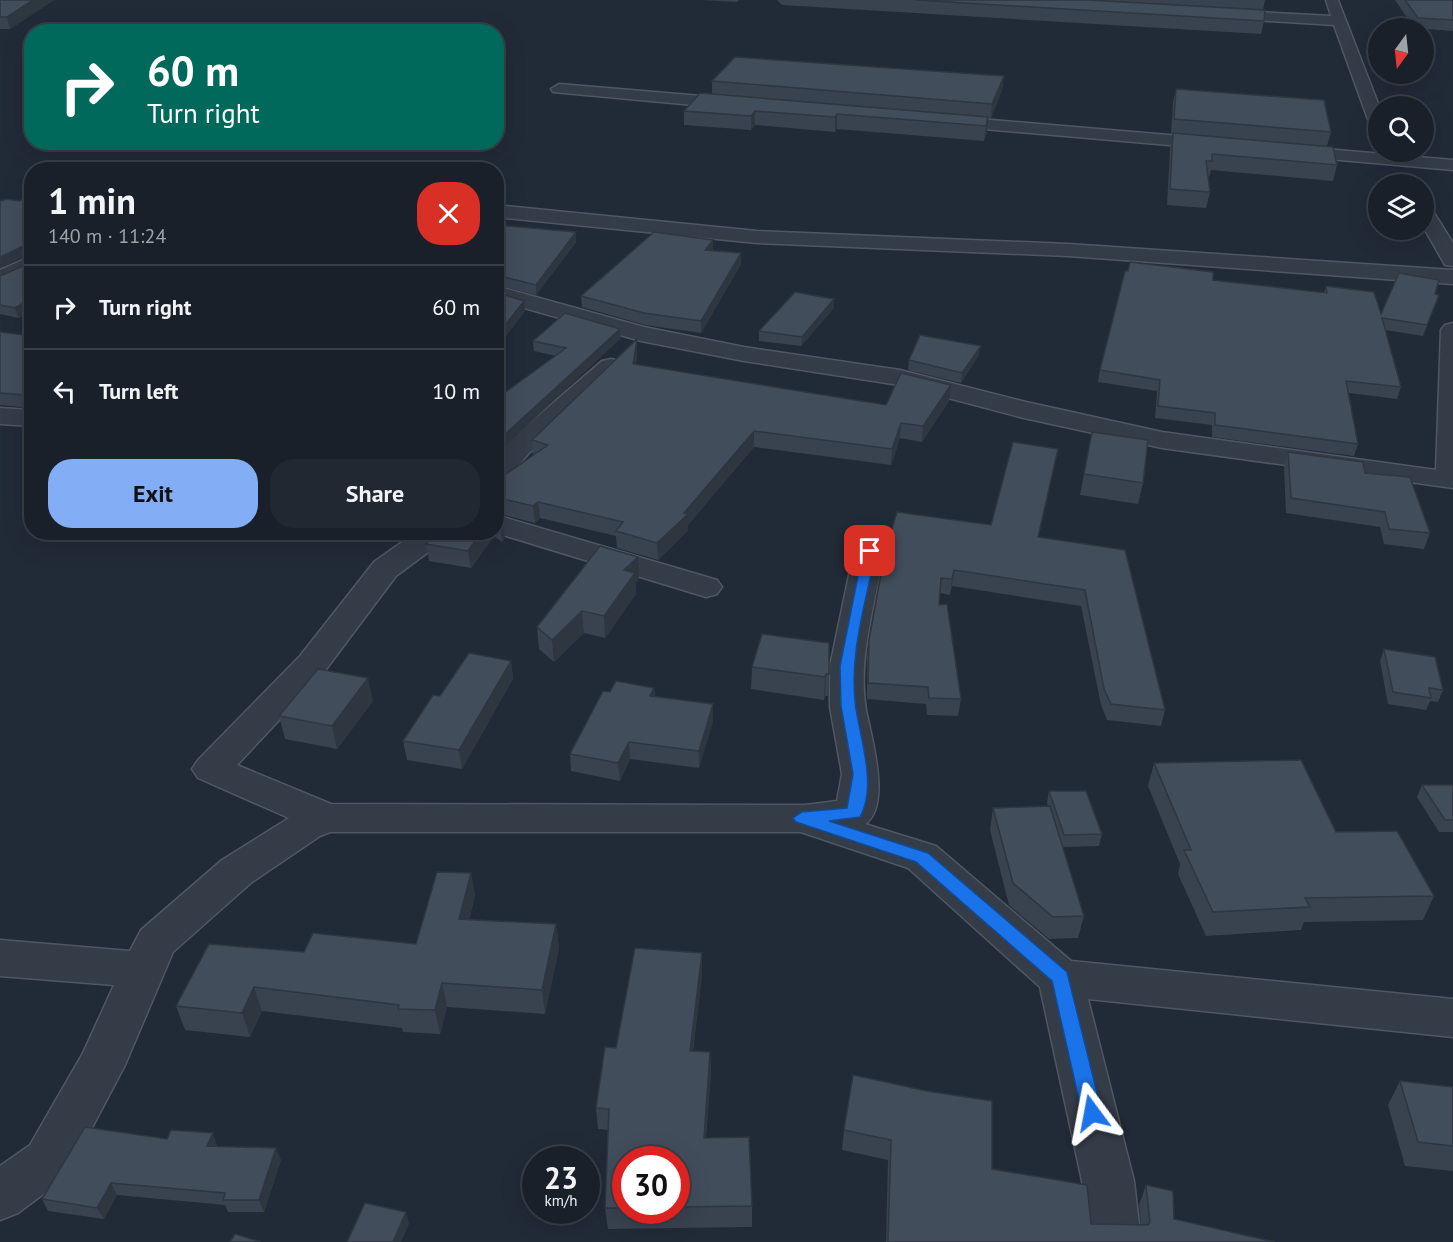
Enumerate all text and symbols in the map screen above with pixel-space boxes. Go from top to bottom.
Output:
north arrow [1368,18,1434,84]
map controls [1368,18,1434,240]
text: 60 m [147,43,239,98]
icon: right [48,48,126,126]
text: Turn right [147,96,260,130]
button: search [1368,96,1434,162]
button: layers [1368,174,1434,240]
text: 1 min [48,177,136,224]
button: close [417,182,480,245]
text: 140 m · 11:24 [48,223,166,249]
icon: right [48,291,81,324]
text: Turn right [99,293,191,321]
text: 60 m [432,293,480,321]
icon: left [48,375,81,408]
text: Turn left [99,377,179,405]
text: 10 m [432,377,480,405]
button: Exit [48,459,258,528]
button: Share [270,459,480,528]
pin [844,525,895,576]
icon: arrive [853,534,886,567]
position arrow [1060,1081,1124,1145]
speed limit sign: 30 [612,1146,690,1224]
text: 23 [544,1158,578,1197]
text: km/h [545,1191,577,1210]

